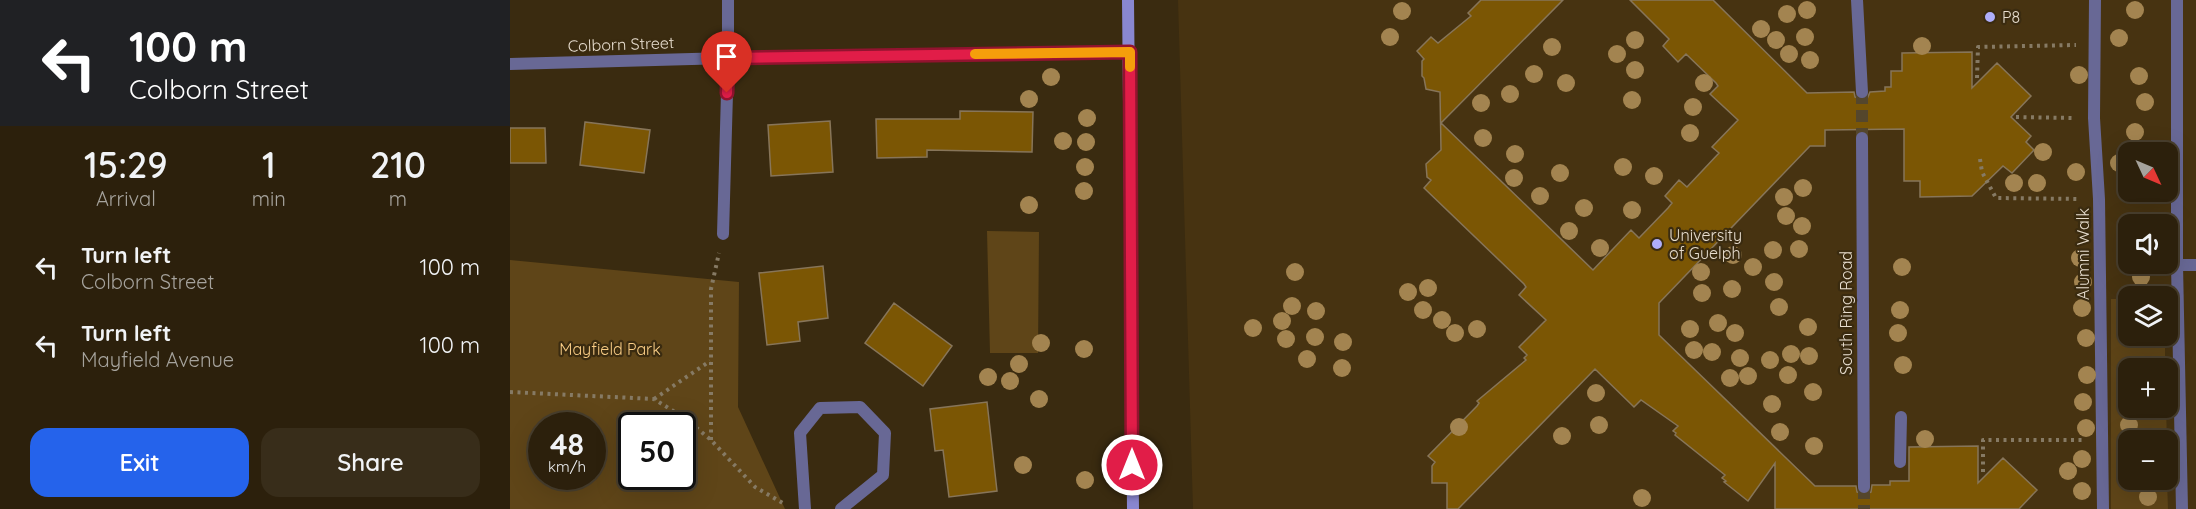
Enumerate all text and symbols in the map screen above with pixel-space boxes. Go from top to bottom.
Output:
place label: P8 [2002,7,2020,27]
marker: P8 [1983,10,1997,24]
text: 100 m [129,20,247,73]
icon: left [30,24,108,102]
pin [701,31,752,93]
street label: Colborn Street [567,32,675,56]
icon: arrive [710,40,743,73]
text: Colborn Street [129,72,309,106]
text: 15:29 [84,142,168,187]
text: 1 [262,142,276,187]
text: 210 [370,142,426,187]
north arrow [2118,142,2178,202]
map controls [2118,142,2178,490]
text: Arrival [96,186,156,211]
text: min [252,186,286,211]
text: m [389,186,407,211]
street label: Alumni Walk [2073,208,2093,300]
button: sound [2118,214,2178,274]
place label: University of Guelph [1669,225,1742,263]
marker: University of Guelph [1650,237,1664,251]
text: Turn left [81,241,171,269]
icon: left [30,251,63,284]
street label: South Ring Road [1836,251,1856,375]
text: 100 m [420,253,480,281]
text: Colborn Street [81,269,214,294]
button: layers [2118,286,2178,346]
text: Turn left [81,319,171,347]
icon: left [30,329,63,362]
text: 100 m [420,331,480,359]
park label: Mayfield Park [559,339,661,359]
text: Mayfield Avenue [81,347,234,372]
button: + [2118,358,2178,418]
speed limit sign: 50 [618,412,696,490]
text: 48 [550,425,584,463]
button: Exit [30,428,249,497]
button: Share [261,428,480,497]
button: − [2118,430,2178,490]
position arrow [1100,433,1164,497]
text: km/h [548,457,586,476]

